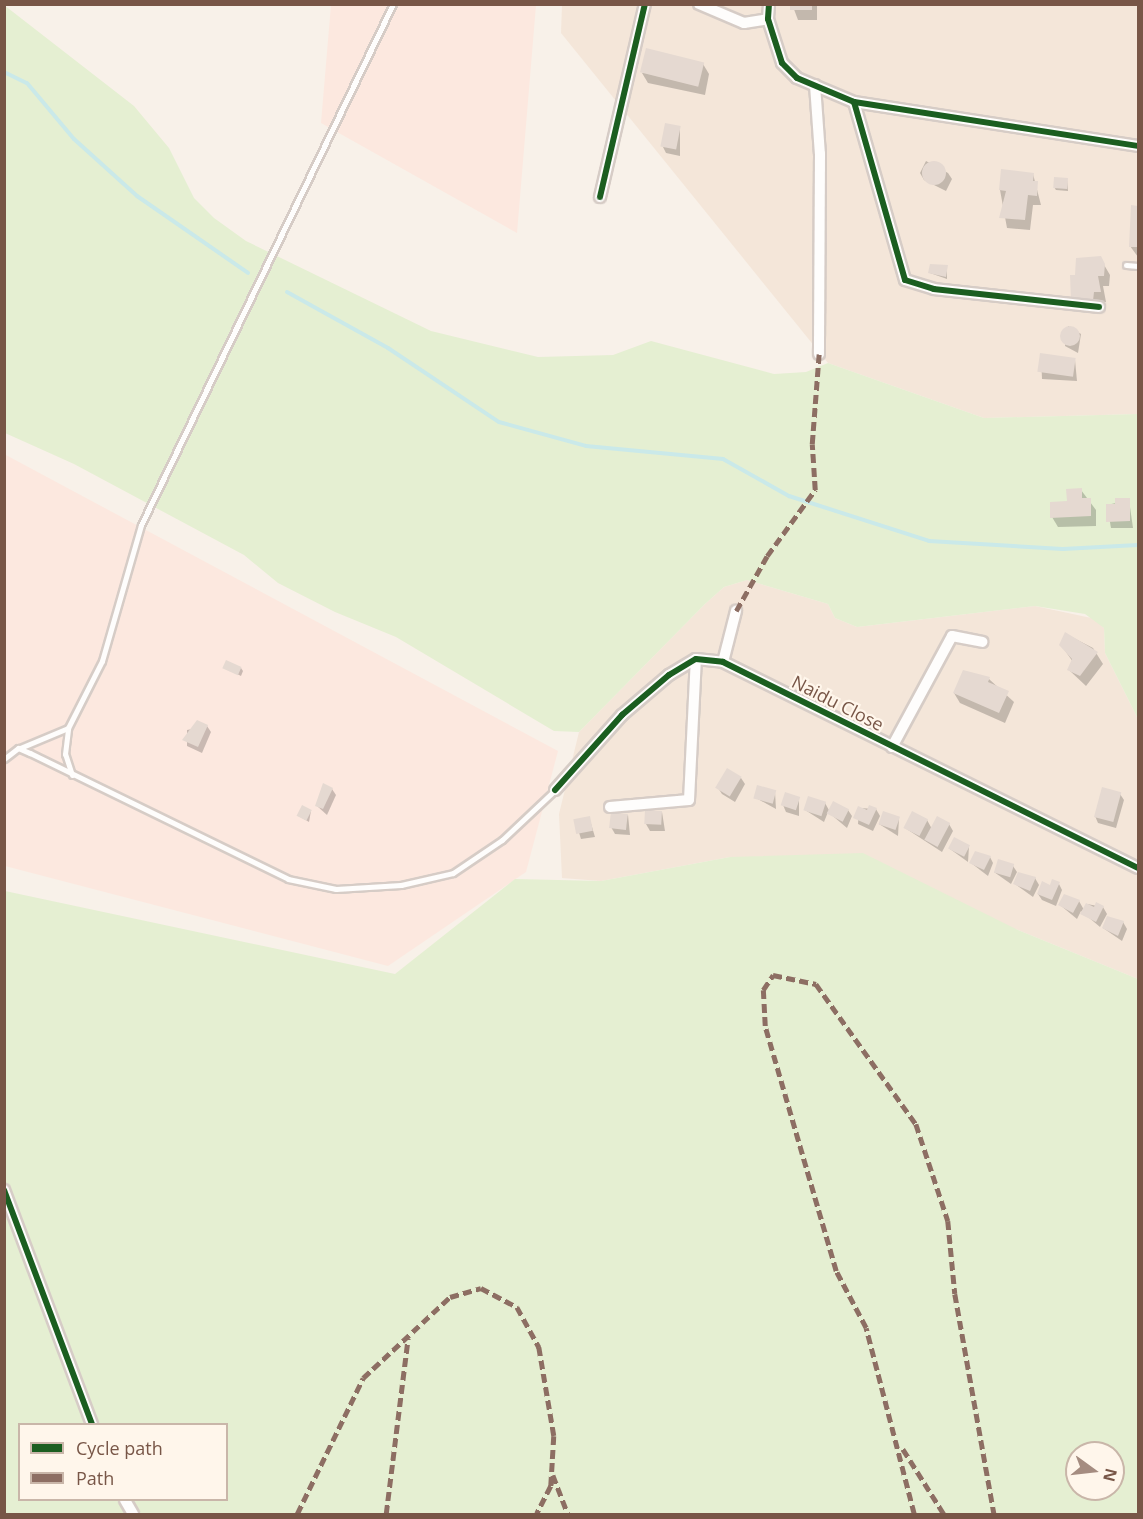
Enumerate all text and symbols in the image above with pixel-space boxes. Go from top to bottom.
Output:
street label: Naidu Close [788,671,888,735]
legend [18,1423,228,1501]
text: Cycle path [76,1436,163,1460]
north arrow [1065,1441,1125,1501]
text: Path [76,1466,114,1490]
text: N [1098,1466,1123,1484]

